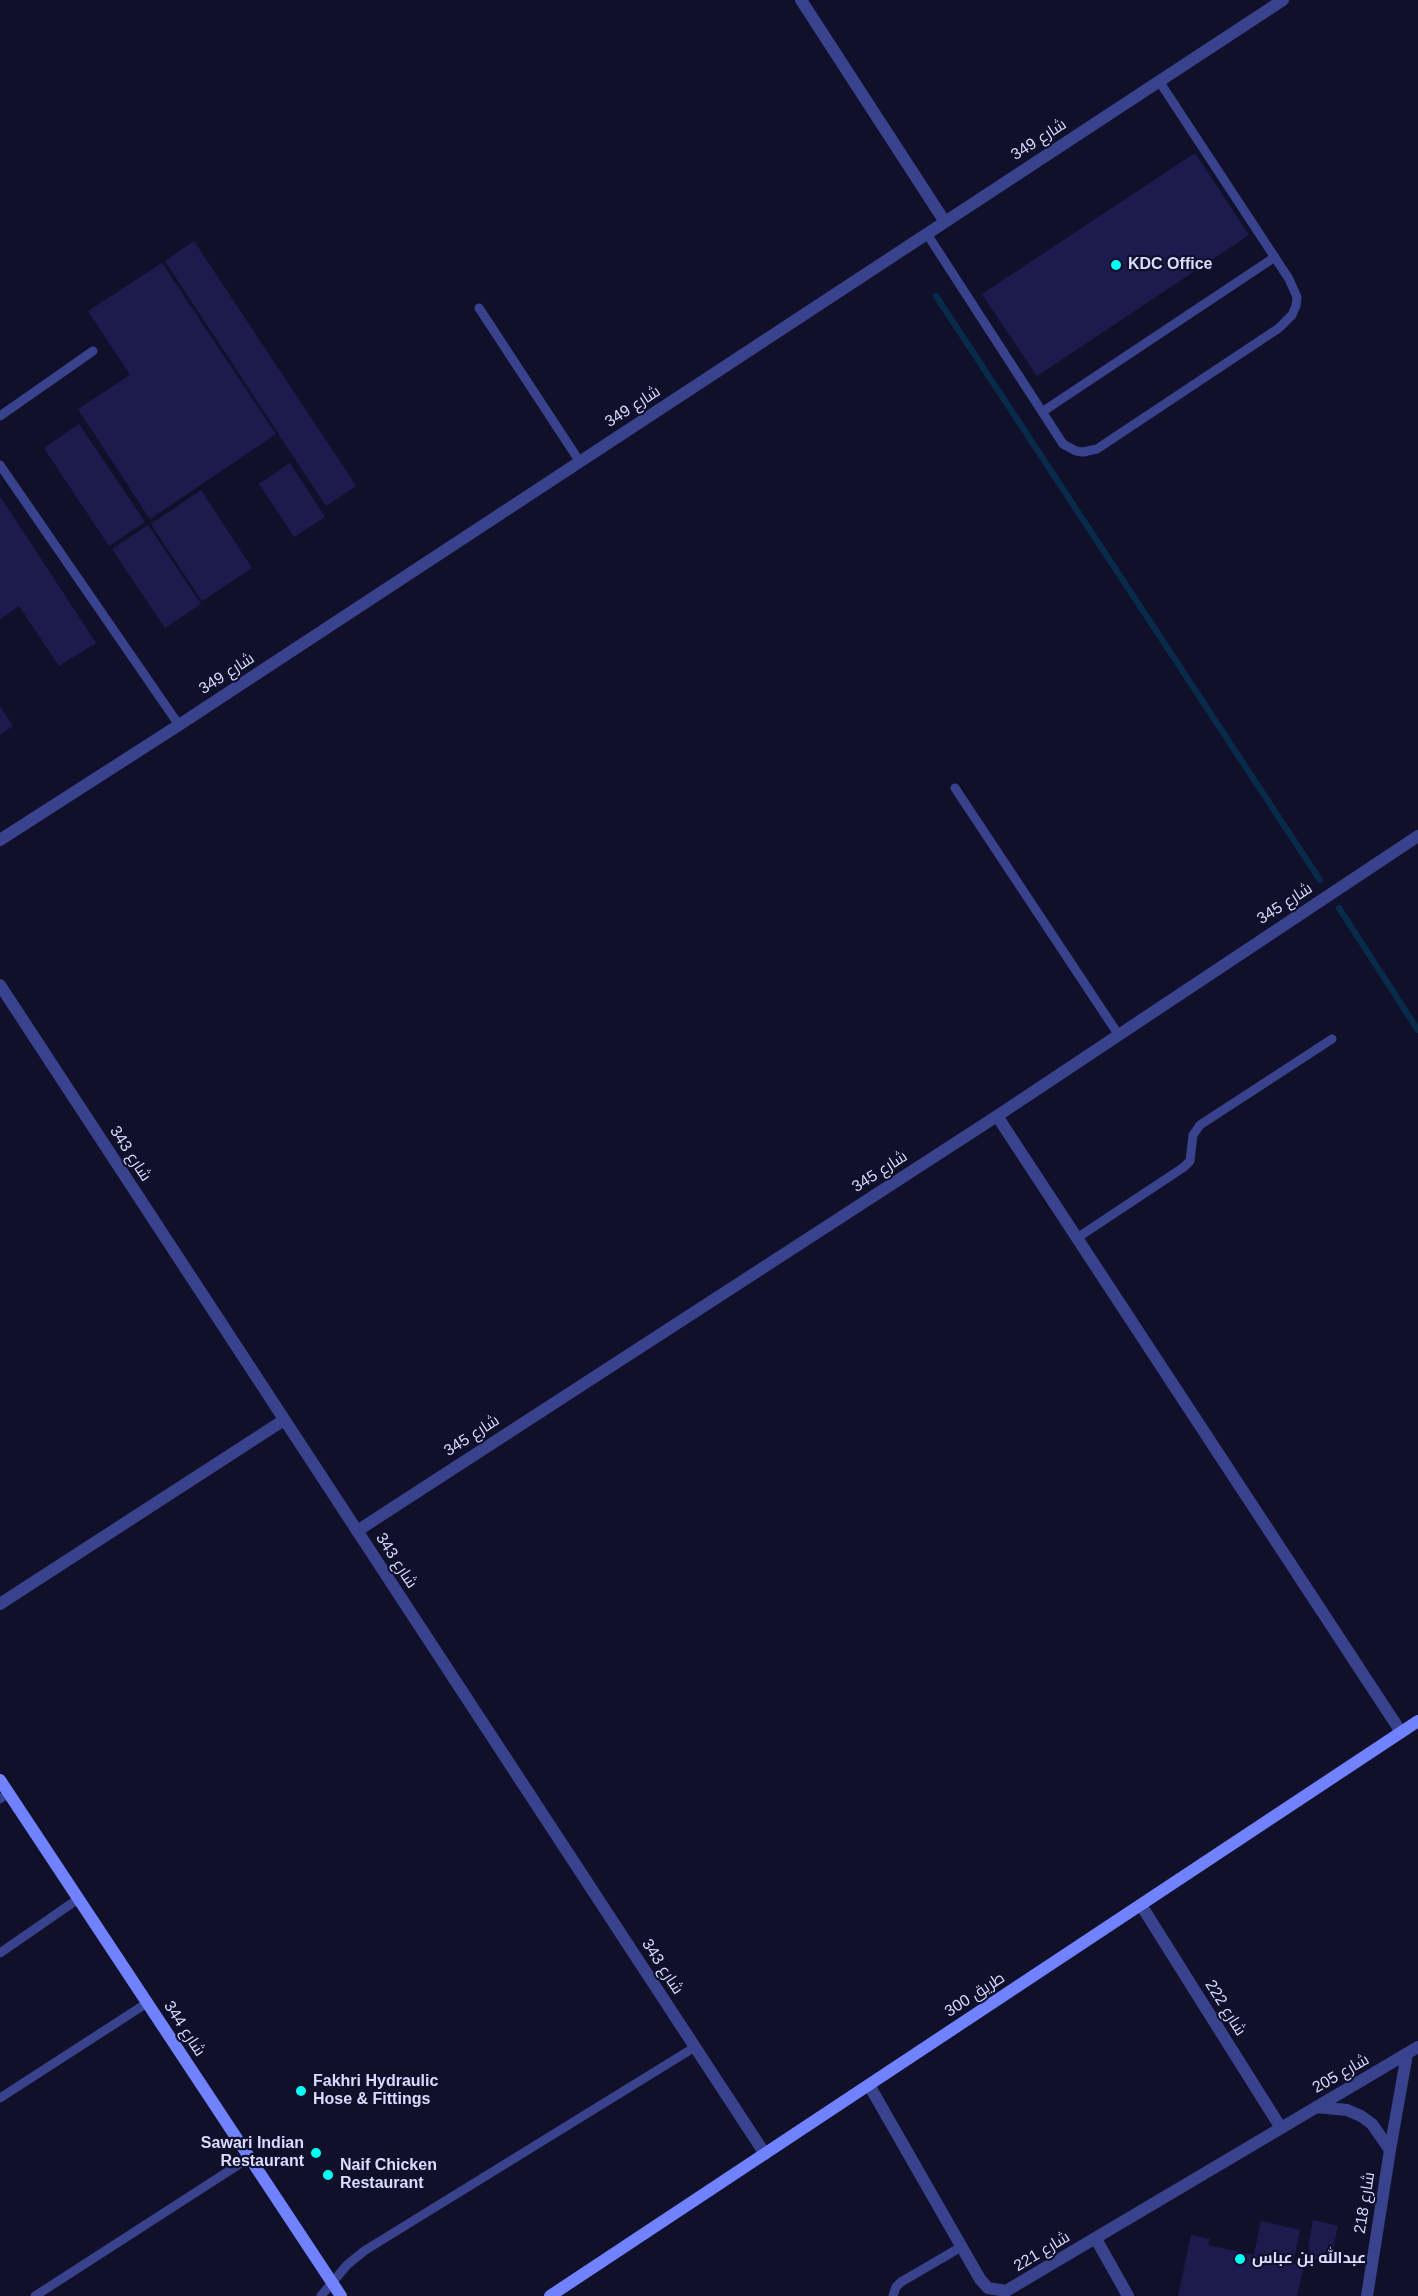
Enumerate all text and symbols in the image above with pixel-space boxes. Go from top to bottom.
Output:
street label: شارع 349 [1008,115,1070,165]
place label: KDC Office [1128,255,1212,275]
marker: KDC Office [1109,258,1123,272]
street label: شارع 349 [602,382,664,432]
street label: شارع 349 [196,649,258,699]
street label: شارع 345 [1254,879,1316,929]
street label: شارع 343 [105,1123,155,1185]
street label: شارع 345 [849,1147,911,1197]
street label: شارع 345 [441,1411,503,1461]
street label: شارع 343 [371,1530,421,1592]
street label: شارع 343 [637,1936,687,1998]
street label: طريق 300 [941,1969,1009,2021]
street label: شارع 222 [1200,1977,1250,2039]
street label: شارع 344 [159,1998,209,2060]
street label: شارع 205 [1309,2050,1373,2098]
place label: Fakhri Hydraulic Hose & Fittings [313,2072,438,2110]
marker: Fakhri Hydraulic Hose & Fittings [294,2084,308,2098]
place label: Sawari Indian Restaurant [201,2134,304,2172]
marker: Sawari Indian Restaurant [309,2146,323,2160]
place label: Naif Chicken Restaurant [340,2156,437,2194]
marker: Naif Chicken Restaurant [321,2168,335,2182]
street label: شارع 218 [1351,2171,1379,2235]
street label: شارع 221 [1010,2228,1074,2276]
place label: عبدالله بن عباس [1252,2249,1366,2269]
marker: عبدالله بن عباس [1233,2252,1247,2266]

